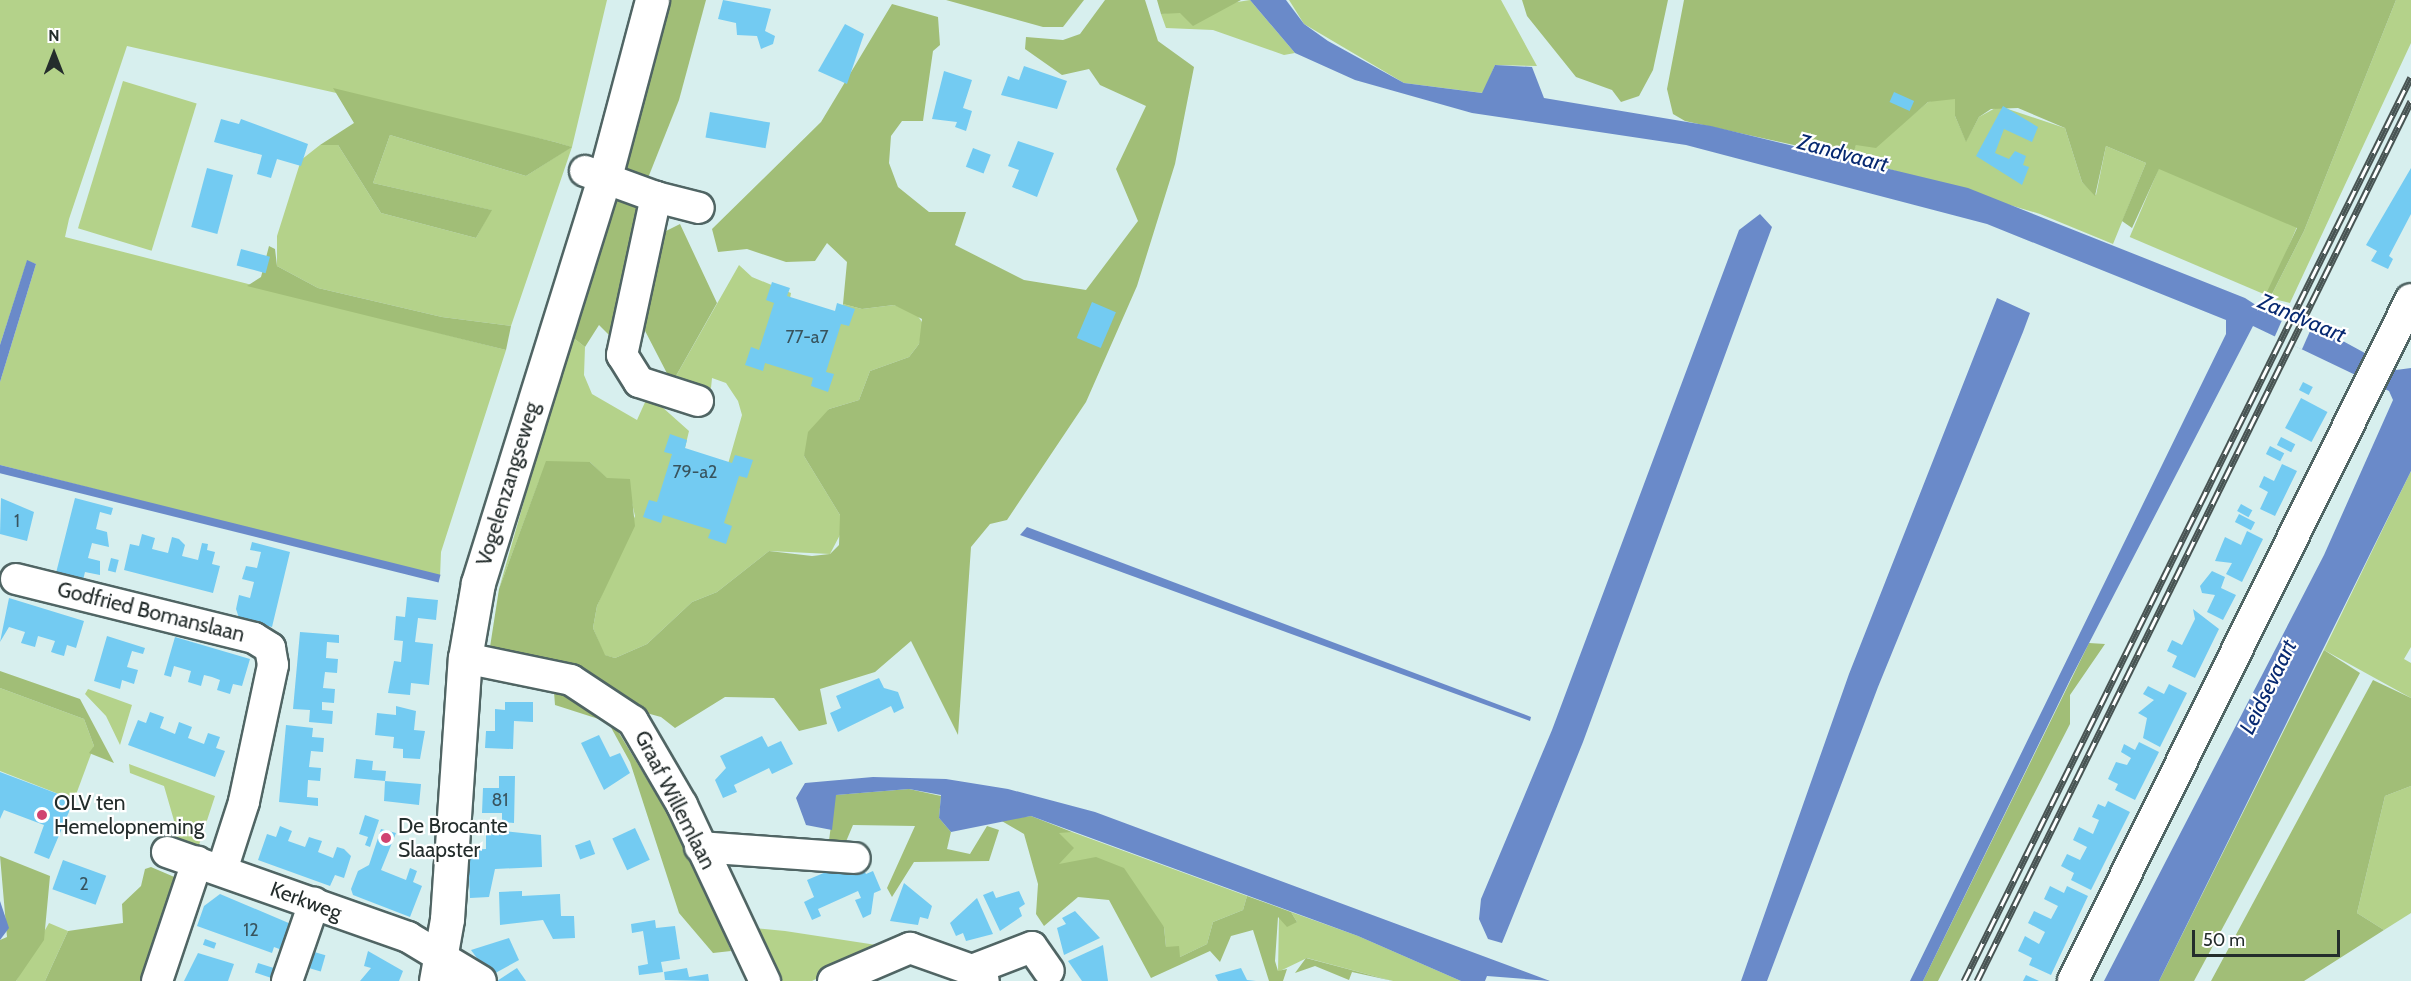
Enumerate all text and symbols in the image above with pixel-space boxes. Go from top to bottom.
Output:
north arrow [24,24,84,84]
text: N [48,26,60,45]
water label: Zandvaart [1795,128,1891,178]
water label: Zandvaart [2254,288,2350,348]
house number: 77-a7 [785,326,829,348]
street label: Vogelenzangseweg [471,399,545,569]
house number: 79-a2 [673,461,717,483]
house number: 1 [14,510,20,532]
street label: Godfried Bomanslaan [55,577,247,647]
water label: Leidsevaart [2234,636,2302,738]
street label: Graaf Willemlaan [629,726,721,874]
house number: 81 [492,789,508,811]
place label: OLV ten Hemelopneming [54,790,204,840]
marker: OLV ten Hemelopneming [35,808,49,822]
place label: De Brocante Slaapster [398,813,508,863]
marker: De Brocante Slaapster [379,831,393,845]
house number: 2 [79,873,89,895]
street label: Kerkweg [267,876,345,926]
scale bar [2195,918,2344,956]
house number: 12 [243,919,259,941]
text: 50 m [2203,929,2245,951]

